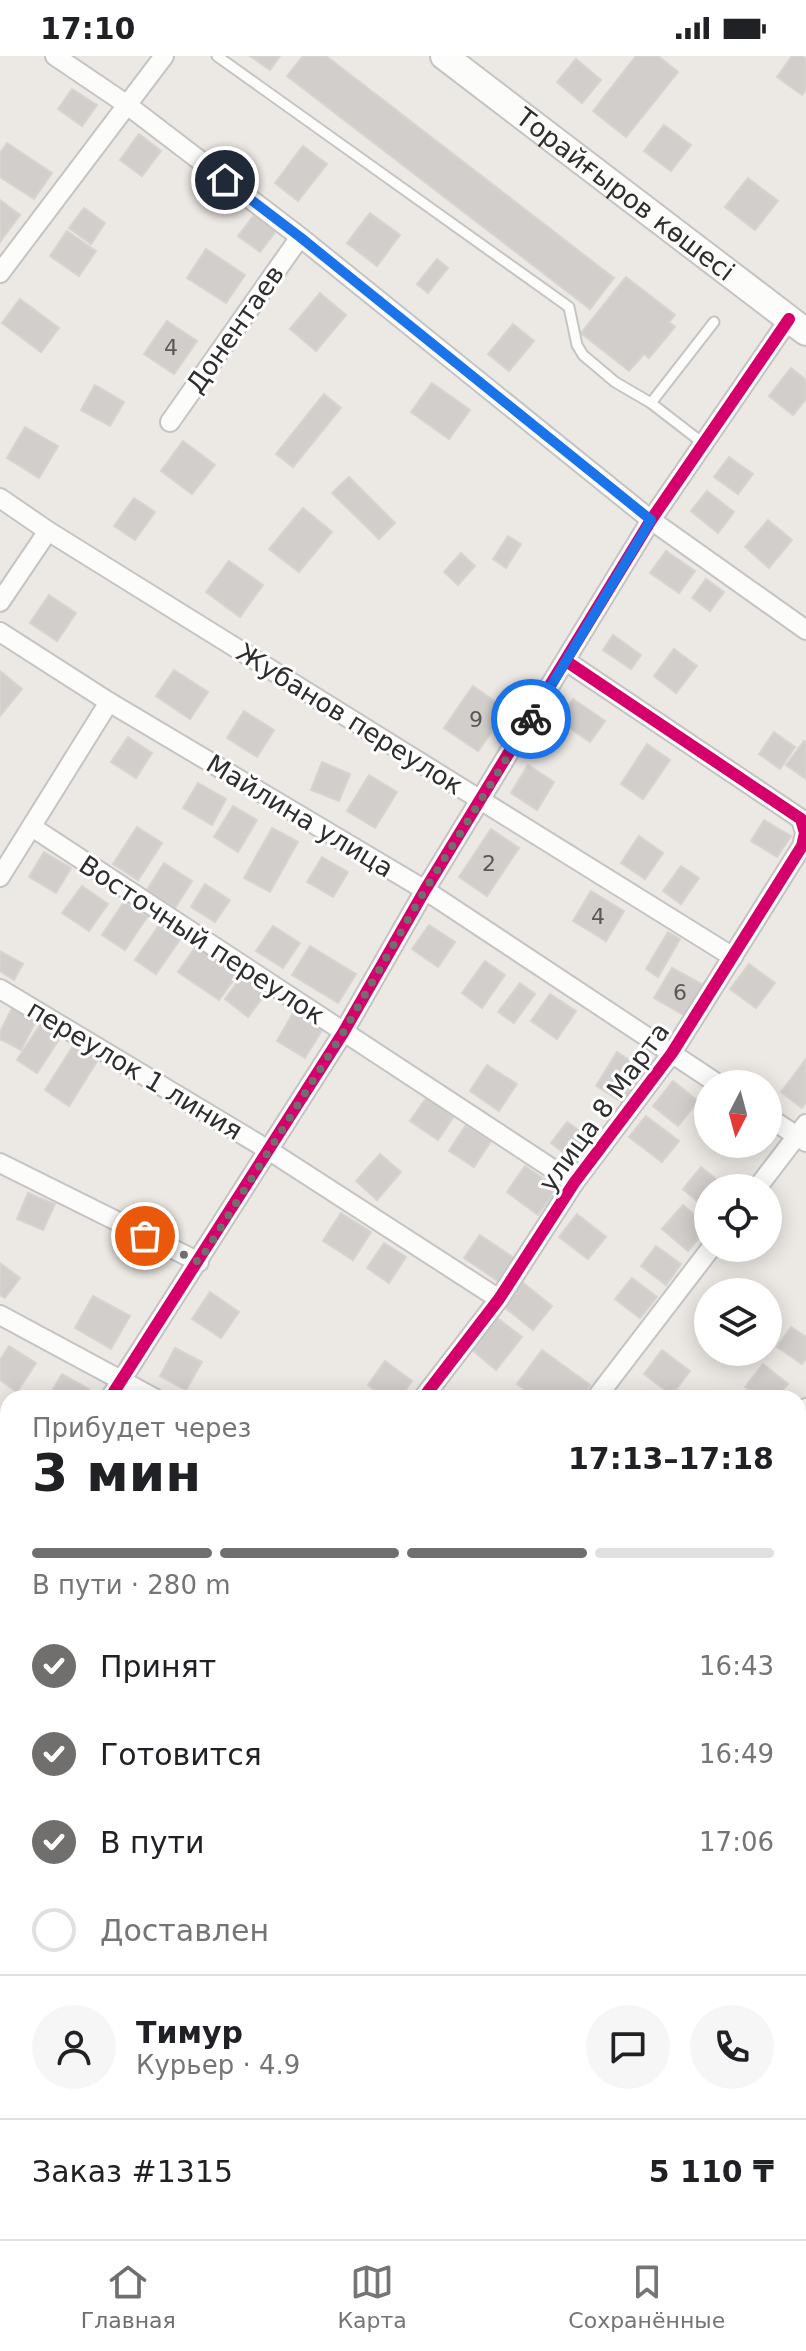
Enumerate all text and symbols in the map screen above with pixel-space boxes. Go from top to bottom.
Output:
text: 17:10 [40,11,136,46]
street label: Торайғыров көшесі [510,101,740,287]
pin [191,146,259,214]
icon: home [203,158,247,202]
street label: Донентаев [180,260,290,398]
house number: 4 [164,335,178,360]
street label: Жубанов переулок [231,637,469,801]
courier [491,679,571,759]
icon: bike [509,697,553,741]
house number: 9 [469,707,483,732]
street label: Майлина улица [201,748,399,884]
street label: Восточный переулок [74,849,330,1031]
house number: 2 [482,851,496,876]
house number: 4 [591,904,605,929]
house number: 6 [673,980,687,1005]
street label: переулок 1 линия [22,994,248,1146]
street label: улица 8 Марта [533,1017,675,1197]
north arrow [694,1070,782,1158]
map controls [694,1070,782,1366]
button: locate [694,1174,782,1262]
pin [111,1202,179,1270]
icon: bag [123,1214,167,1258]
button: layers [694,1278,782,1366]
text: Прибудет через [32,1413,251,1443]
text: 17:13–17:18 [568,1441,774,1476]
text: 3 мин [32,1443,201,1503]
text: В пути · 280 m [32,1570,231,1600]
icon: check [32,1644,76,1688]
text: Принят [100,1649,216,1684]
text: 16:43 [699,1651,774,1681]
icon: check [32,1732,76,1776]
text: Готовится [100,1737,262,1772]
text: 16:49 [699,1739,774,1769]
icon: check [32,1820,76,1864]
text: В пути [100,1825,204,1860]
text: 17:06 [699,1827,774,1857]
text: Доставлен [100,1913,269,1948]
button: person [32,2005,116,2089]
button: chat [586,2005,670,2089]
button: phone [690,2005,774,2089]
text: Тимур [136,2015,243,2050]
text: Курьер · 4.9 [136,2050,300,2080]
text: Заказ #1315 [32,2154,233,2189]
text: 5 110 ₸ [649,2154,774,2189]
tab: Главная [81,2260,176,2333]
tab: Карта [337,2260,407,2333]
tab: Сохранённые [568,2260,725,2333]

